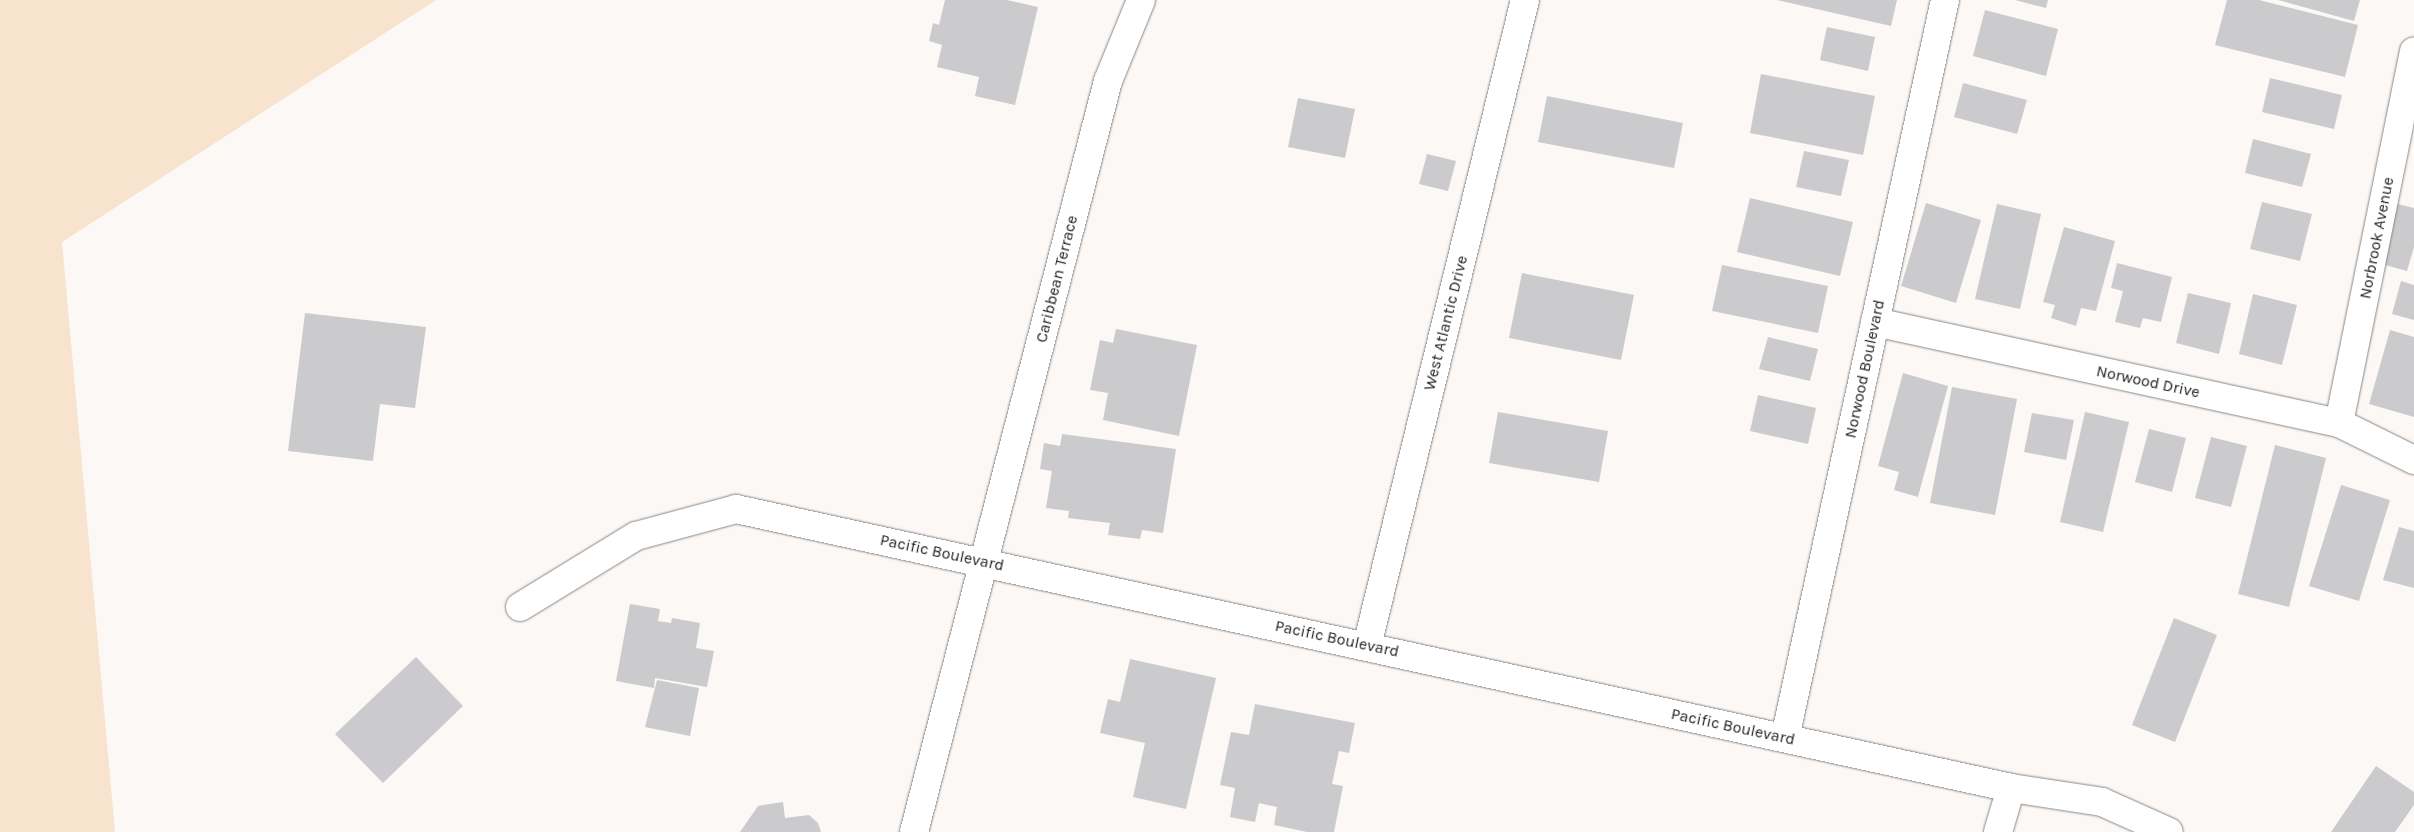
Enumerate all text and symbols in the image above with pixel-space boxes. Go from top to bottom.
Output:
street label: Norbrook Avenue [2356,175,2398,301]
street label: Caribbean Terrace [1032,213,1082,345]
street label: West Atlantic Drive [1420,253,1472,393]
street label: Norwood Boulevard [1841,298,1889,440]
street label: Norwood Drive [2095,362,2201,402]
street label: Pacific Boulevard [878,530,1006,576]
street label: Pacific Boulevard [1273,616,1401,662]
street label: Pacific Boulevard [1669,704,1797,750]

